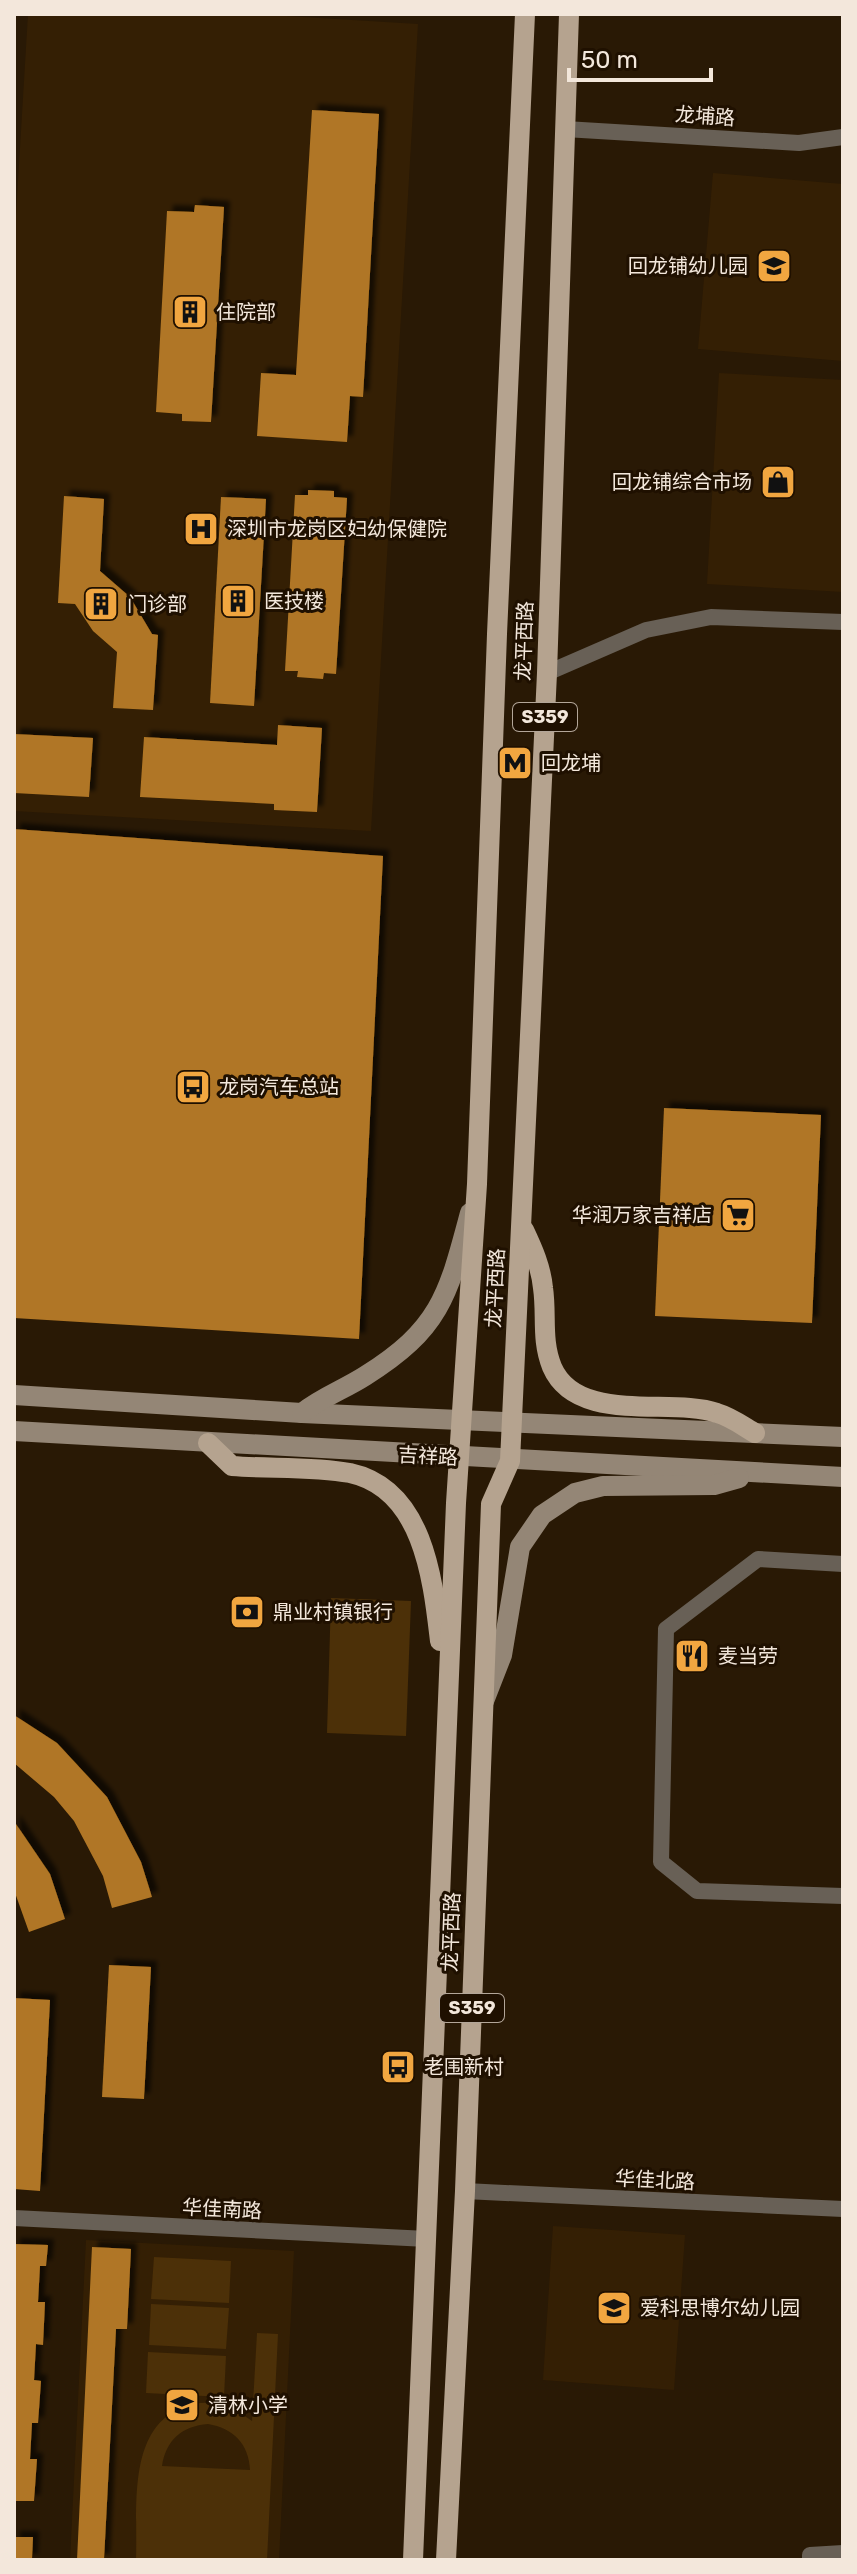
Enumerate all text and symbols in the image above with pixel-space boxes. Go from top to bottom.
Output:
scale bar [569,32,711,82]
text: 50 m [581,46,638,74]
street label: 龙埔路 [674,102,736,130]
school or university icon: 回龙铺幼儿园 [755,247,793,285]
place label: 回龙铺幼儿园 [628,254,748,278]
building icon: 住院部 [171,293,209,331]
place label: 住院部 [216,300,276,324]
shop icon: 回龙铺综合市场 [759,463,797,501]
place label: 回龙铺综合市场 [612,470,752,494]
hospital icon: 深圳市龙岗区妇幼保健院 [182,510,220,548]
place label: 深圳市龙岗区妇幼保健院 [227,517,447,541]
building icon: 医技楼 [219,582,257,620]
building icon: 门诊部 [82,585,120,623]
place label: 医技楼 [264,589,324,613]
place label: 门诊部 [127,592,187,616]
street label: 龙平西路 [511,601,537,681]
road number: S359 [513,703,577,731]
metro station icon: 回龙埔 [496,744,534,782]
place label: 回龙埔 [541,751,601,775]
bus stop icon: 龙岗汽车总站 [174,1068,212,1106]
place label: 龙岗汽车总站 [219,1075,339,1099]
supermarket icon: 华润万家吉祥店 [719,1196,757,1234]
place label: 华润万家吉祥店 [572,1203,712,1227]
street label: 龙平西路 [481,1247,509,1329]
street label: 吉祥路 [397,1442,459,1470]
bank icon: 鼎业村镇银行 [228,1593,266,1631]
place label: 鼎业村镇银行 [273,1600,393,1624]
restaurant icon: 麦当劳 [673,1637,711,1675]
place label: 麦当劳 [718,1644,778,1668]
street label: 龙平西路 [438,1892,464,1972]
road number: S359 [440,1994,504,2022]
bus stop icon: 老围新村 [379,2048,417,2086]
place label: 老围新村 [424,2055,504,2079]
street label: 华佳北路 [614,2166,696,2194]
street label: 华佳南路 [181,2195,263,2223]
school or university icon: 爱科思博尔幼儿园 [595,2289,633,2327]
place label: 爱科思博尔幼儿园 [640,2296,800,2320]
school or university icon: 清林小学 [163,2386,201,2424]
place label: 清林小学 [208,2393,288,2417]

